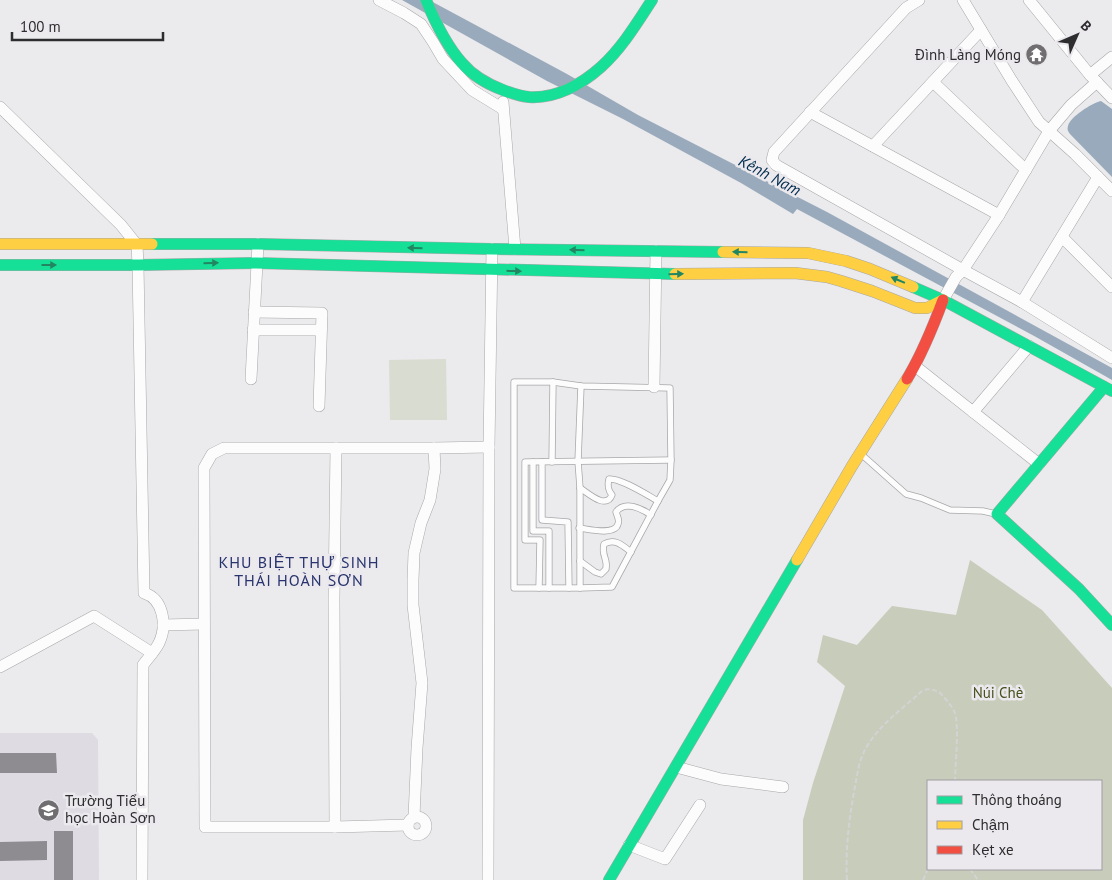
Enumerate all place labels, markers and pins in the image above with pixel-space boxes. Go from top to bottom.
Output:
temple icon: Đình Làng Móng [1025,43,1049,67]
place label: Đình Làng Móng [914,45,1021,64]
place label: Trường Tiểu học Hoàn Sơn [65,791,156,827]
school or university icon: Trường Tiểu học Hoàn Sơn [37,798,61,822]

